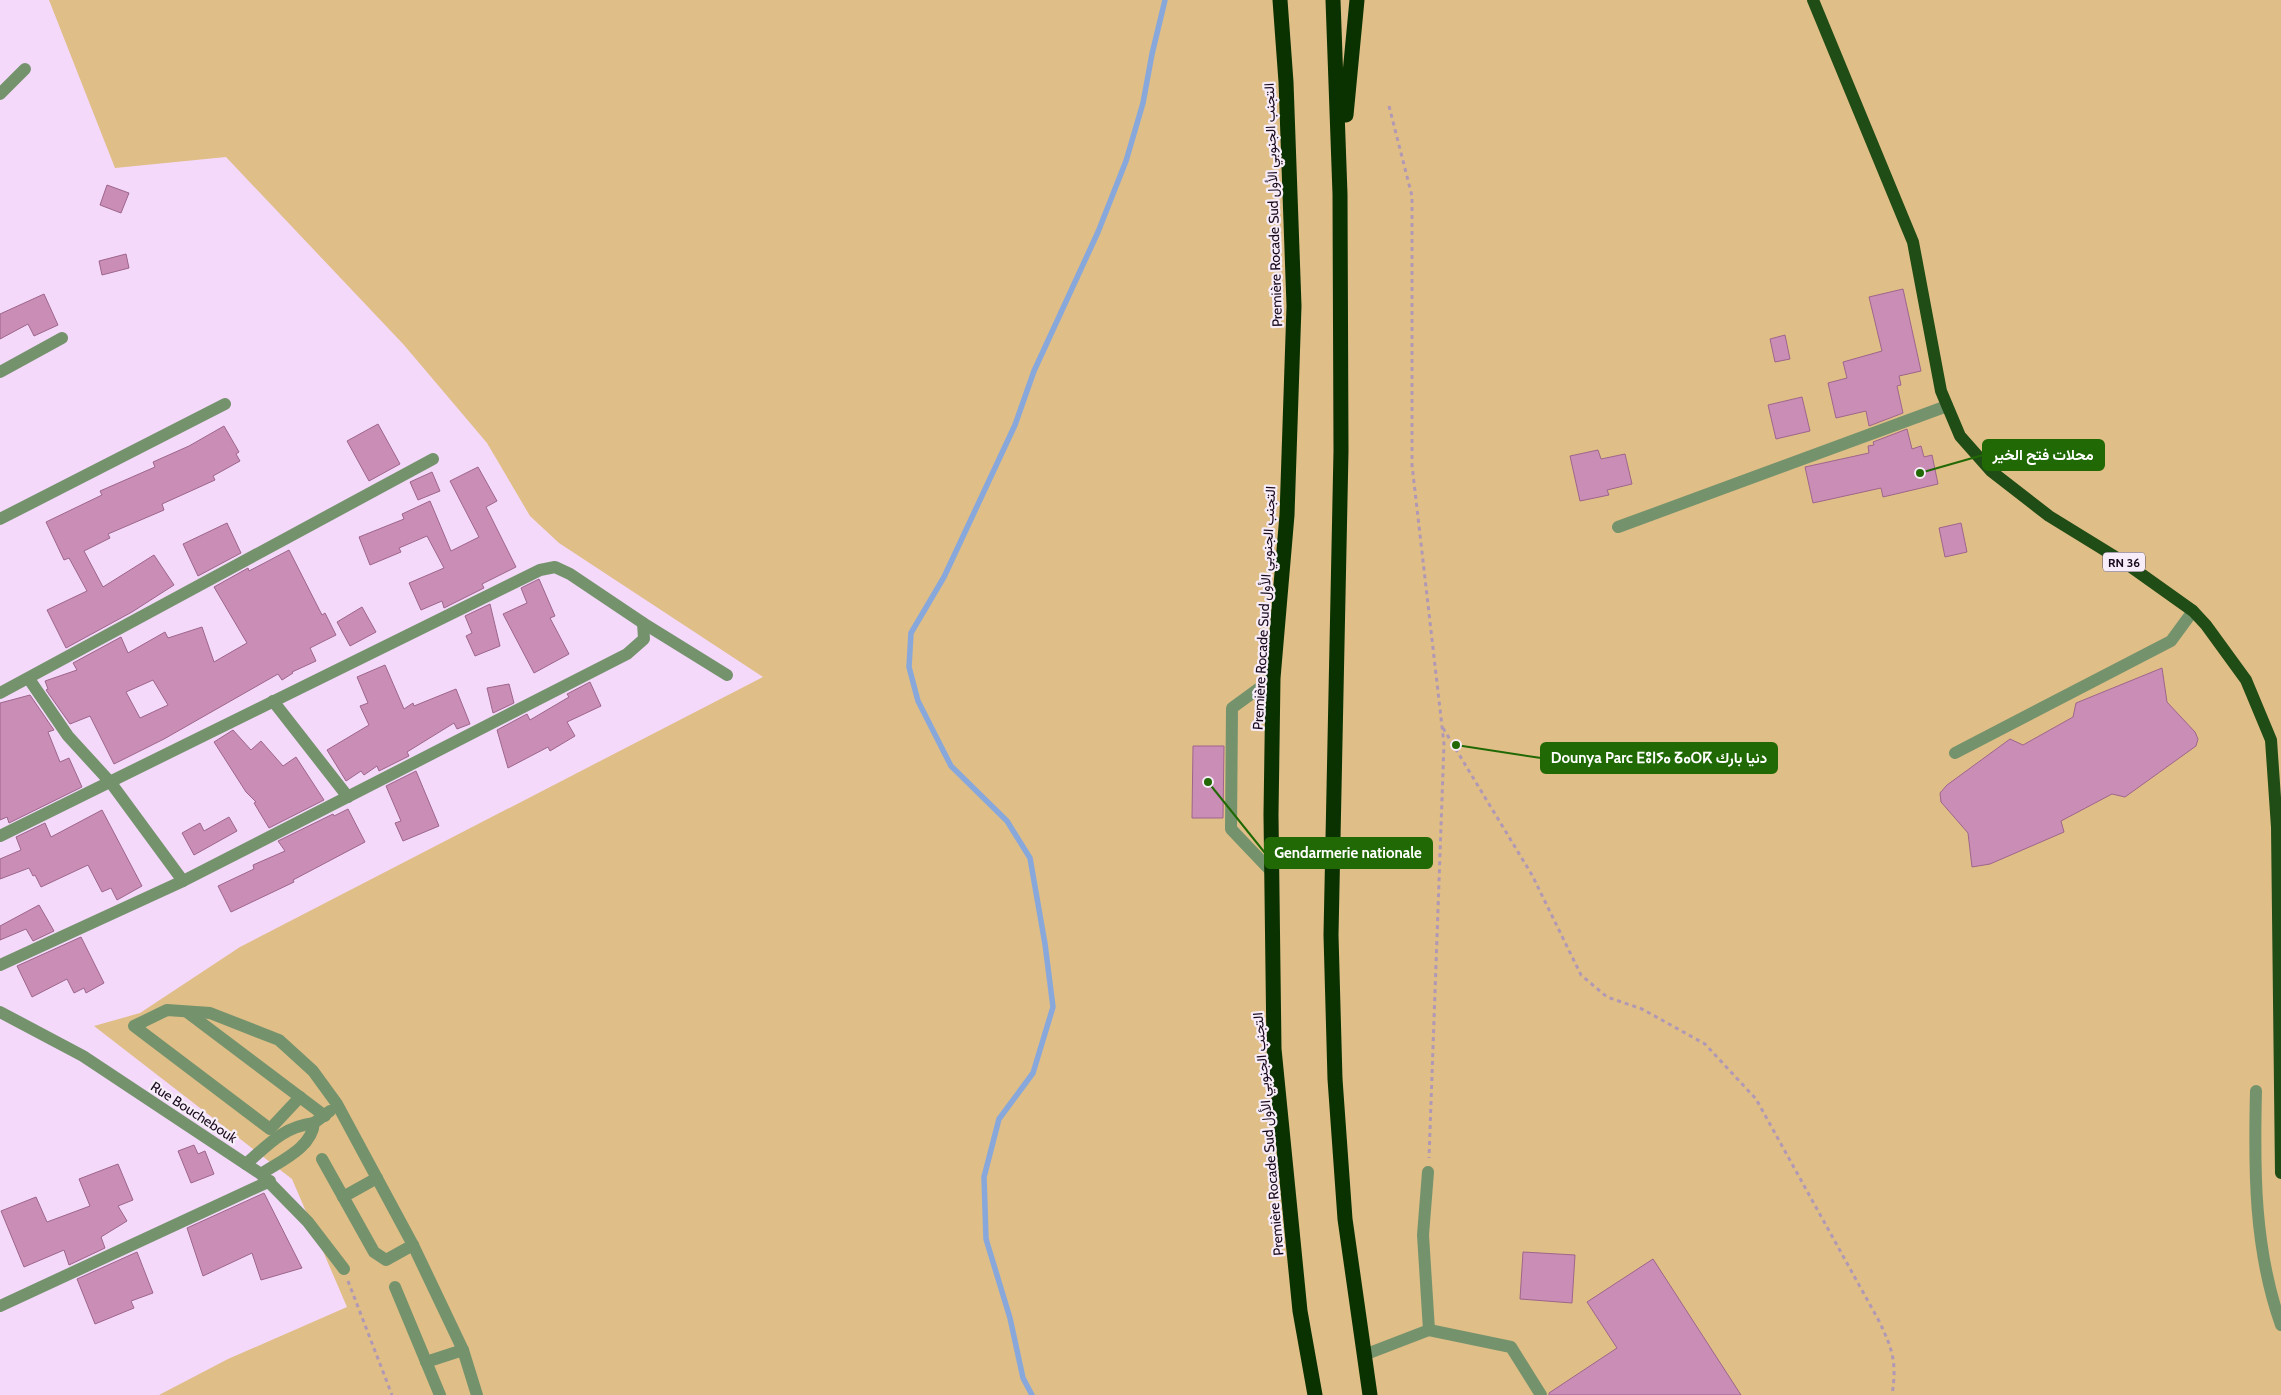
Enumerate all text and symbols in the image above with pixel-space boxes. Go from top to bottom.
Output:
street label: Première Rocade Sud التجنب الجنوبي الأول [1260,83,1289,327]
callout: محلات فتح الخير [1983,440,2104,470]
text: محلات فتح الخير [1991,446,2094,465]
street label: Première Rocade Sud التجنب الجنوبي الأول [1249,486,1282,731]
road number: RN 36 [2103,552,2145,572]
callout: Dounya Parc ⴹⵓⵏⵢⴰ ⵒⴰⵔⴽ دنيا بارك [1541,743,1777,773]
text: Dounya Parc ⴹⵓⵏⵢⴰ ⵒⴰⵔⴽ دنيا بارك [1551,749,1767,767]
callout: Gendarmerie nationale [1265,838,1432,868]
text: Gendarmerie nationale [1274,844,1422,862]
street label: Première Rocade Sud التجنب الجنوبي الأول [1248,1011,1291,1256]
street label: Rue Bouchebouk [147,1077,241,1147]

